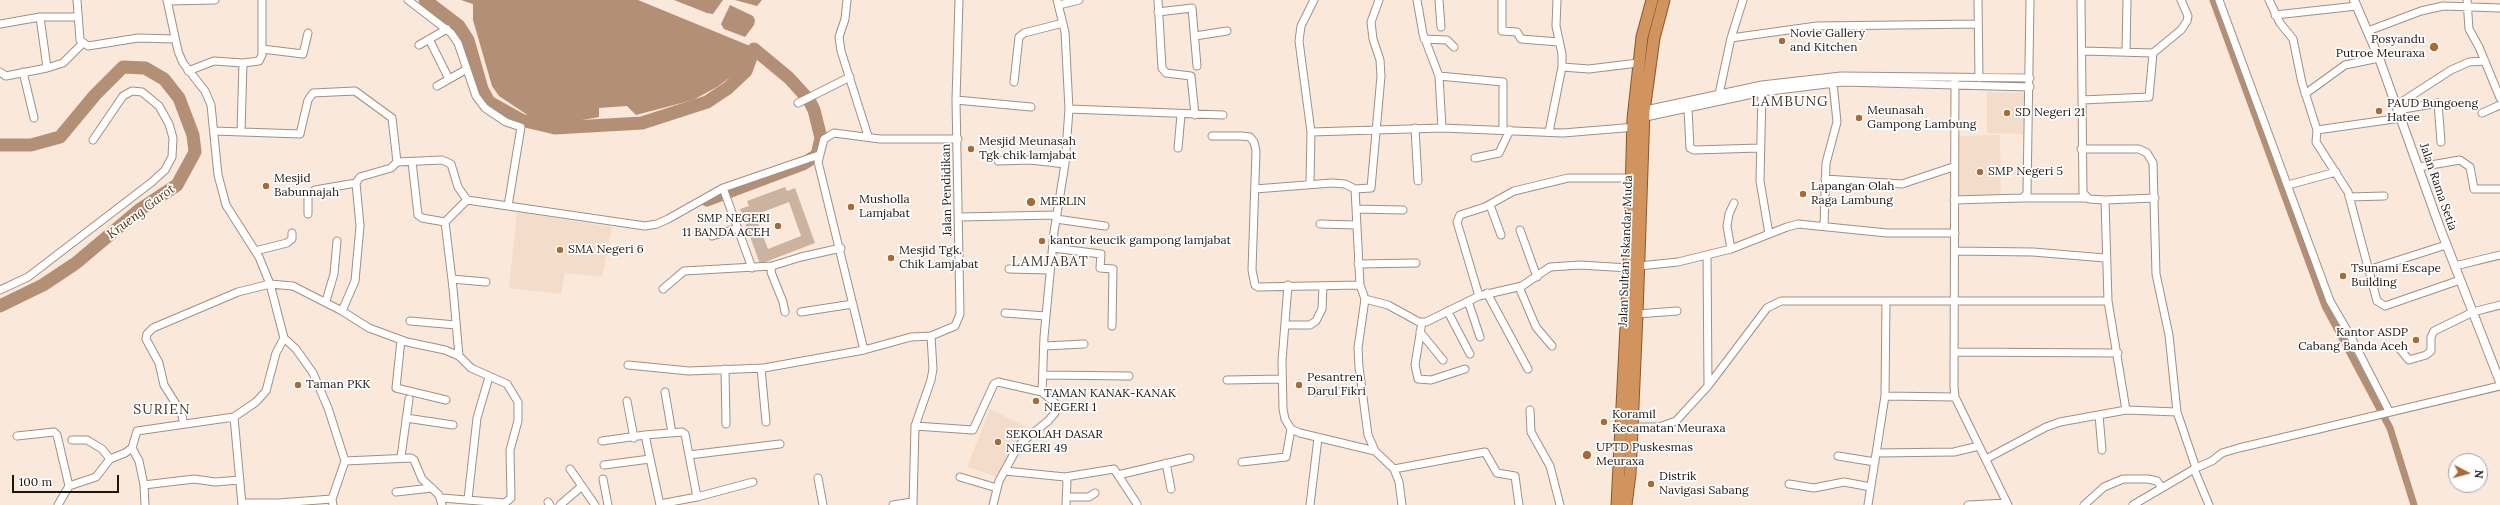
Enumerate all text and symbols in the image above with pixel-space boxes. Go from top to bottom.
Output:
place label: Novie Gallery and Kitchen [1790,27,1865,55]
place label: Posyandu Putroe Meuraxa [2336,33,2425,61]
marker: Novie Gallery and Kitchen [1777,36,1787,46]
marker: Posyandu Putroe Meuraxa [2428,41,2440,53]
district label: LAMBUNG [1751,94,1829,110]
place label: PAUD Bungoeng Hatee [2387,97,2478,125]
place label: Meunasah Gampong Lambung [1867,104,1976,132]
place label: SD Negeri 21 [2015,106,2085,120]
marker: PAUD Bungoeng Hatee [2374,106,2384,116]
marker: SD Negeri 21 [2002,108,2012,118]
marker: Meunasah Gampong Lambung [1854,113,1864,123]
place label: Mesjid Meunasah Tgk chik lamjabat [979,135,1076,163]
street label: Jalan Rama Setia [2416,141,2460,233]
street label: Jalan Pendidikan [939,144,955,236]
marker: Mesjid Meunasah Tgk chik lamjabat [966,144,976,154]
place label: SMP Negeri 5 [1988,165,2063,179]
marker: SMP Negeri 5 [1975,167,1985,177]
place label: Mesjid Babunnajah [274,172,339,200]
street label: Jalan Sultan Iskandar Muda [1616,175,1636,327]
place label: Lapangan Olah Raga Lambung [1811,180,1894,208]
water label: Krueng Garot [104,181,178,243]
marker: Mesjid Babunnajah [261,181,271,191]
marker: Lapangan Olah Raga Lambung [1798,189,1808,199]
place label: Musholla Lamjabat [859,193,910,221]
place label: MERLIN [1040,195,1086,209]
marker: MERLIN [1025,196,1037,208]
marker: Musholla Lamjabat [846,202,856,212]
place label: SMP NEGERI 11 BANDA ACEH [682,212,770,240]
marker: SMP NEGERI 11 BANDA ACEH [773,221,783,231]
place label: kantor keucik gampong lamjabat [1050,234,1231,248]
marker: kantor keucik gampong lamjabat [1037,236,1047,246]
place label: SMA Negeri 6 [568,243,644,257]
place label: Mesjid Tgk. Chik Lamjabat [899,244,979,272]
marker: SMA Negeri 6 [555,245,565,255]
marker: Mesjid Tgk. Chik Lamjabat [886,253,896,263]
district label: LAMJABAT [1011,254,1089,270]
place label: Tsunami Escape Building [2351,262,2441,290]
marker: Tsunami Escape Building [2338,271,2348,281]
place label: Kantor ASDP Cabang Banda Aceh [2298,326,2408,354]
marker: Kantor ASDP Cabang Banda Aceh [2411,335,2421,345]
place label: Pesantren Darul Fikri [1307,371,1366,399]
place label: Taman PKK [306,378,371,392]
marker: Taman PKK [293,380,303,390]
marker: Pesantren Darul Fikri [1294,380,1304,390]
place label: TAMAN KANAK-KANAK NEGERI 1 [1044,387,1176,415]
marker: TAMAN KANAK-KANAK NEGERI 1 [1031,396,1041,406]
district label: SURIEN [133,402,191,418]
place label: Koramil Kecamatan Meuraxa [1612,408,1726,436]
marker: Koramil Kecamatan Meuraxa [1599,417,1609,427]
place label: SEKOLAH DASAR NEGERI 49 [1006,428,1103,456]
marker: SEKOLAH DASAR NEGERI 49 [993,437,1003,447]
place label: UPTD Puskesmas Meuraxa [1596,441,1693,469]
marker: UPTD Puskesmas Meuraxa [1581,449,1593,461]
north arrow [2448,453,2488,493]
scale bar [14,467,121,493]
text: N [2472,469,2486,479]
place label: Distrik Navigasi Sabang [1659,470,1749,498]
text: 100 m [19,474,52,489]
marker: Distrik Navigasi Sabang [1646,479,1656,489]

